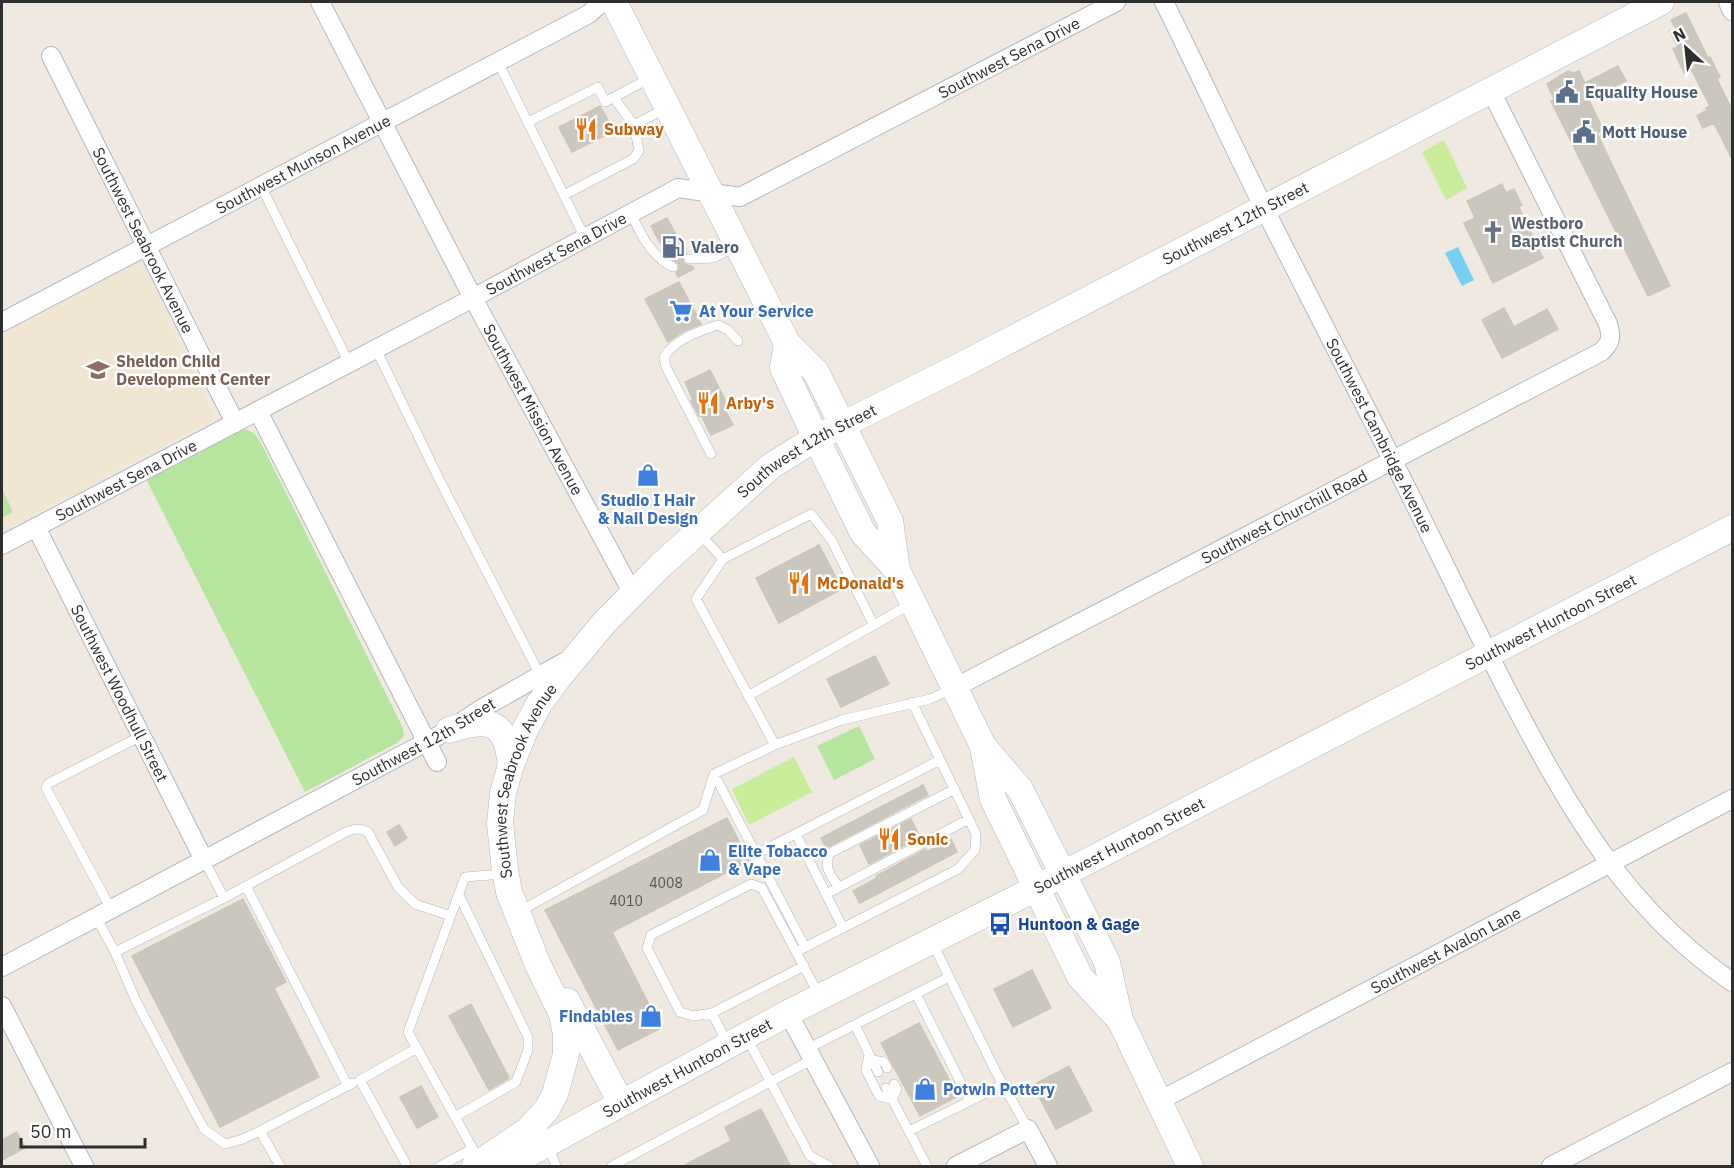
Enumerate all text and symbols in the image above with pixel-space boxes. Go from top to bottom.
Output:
street label: Southwest Sena Drive [935,12,1083,103]
north arrow [1656,18,1716,78]
text: N [1669,23,1689,46]
public building icon: Equality House [1554,79,1580,105]
place label: Equality House [1585,82,1698,102]
street label: Southwest Munson Avenue [212,110,394,218]
restaurant icon: Subway [573,116,599,142]
place label: Subway [604,119,664,139]
public building icon: Mott House [1571,119,1597,145]
place label: Mott House [1602,122,1687,142]
street label: Southwest Seabrook Avenue [88,144,198,337]
street label: Southwest 12th Street [1159,177,1312,269]
street label: Southwest Sena Drive [482,207,630,299]
place label: Westboro Baptist Church [1511,213,1623,251]
church icon: Westboro Baptist Church [1480,219,1506,245]
fuel station icon: Valero [660,234,686,260]
place label: Valero [691,237,739,257]
supermarket icon: At Your Service [668,298,694,324]
place label: At Your Service [699,301,814,321]
street label: Southwest Mission Avenue [479,320,588,499]
street label: Southwest Cambridge Avenue [1322,335,1437,536]
place label: Sheldon Child Development Center [116,351,271,389]
school or university icon: Sheldon Child Development Center [85,357,111,383]
restaurant icon: Arby's [695,390,721,416]
place label: Arby's [726,393,774,413]
street label: Southwest 12th Street [733,399,880,502]
street label: Southwest Sena Drive [52,435,200,525]
shop icon: Studio I Hair & Nail Design [635,462,661,488]
street label: Southwest Churchill Road [1198,465,1371,568]
place label: Studio I Hair & Nail Design [598,490,698,528]
street label: Southwest Huntoon Street [1462,569,1640,674]
restaurant icon: McDonald's [786,570,812,596]
place label: McDonald's [817,573,904,593]
street label: Southwest Woodhull Street [67,601,173,785]
street label: Southwest Seabrook Avenue [490,679,561,880]
street label: Southwest 12th Street [348,693,499,790]
street label: Southwest Huntoon Street [1030,793,1208,898]
restaurant icon: Sonic [876,826,902,852]
place label: Sonic [907,829,948,849]
place label: Elite Tobacco & Vape [728,841,828,879]
shop icon: Elite Tobacco & Vape [697,847,723,873]
house number: 4008 [649,874,683,892]
house number: 4010 [609,892,643,910]
street label: Southwest Avalon Lane [1367,902,1524,998]
bus stop icon: Huntoon & Gage [987,911,1013,937]
place label: Huntoon & Gage [1018,914,1140,934]
shop icon: Findables [638,1003,664,1029]
place label: Findables [559,1006,633,1026]
street label: Southwest Huntoon Street [599,1014,775,1122]
shop icon: Potwin Pottery [912,1076,938,1102]
place label: Potwin Pottery [943,1079,1055,1099]
scale bar [21,1111,146,1149]
text: 50 m [30,1120,72,1143]

